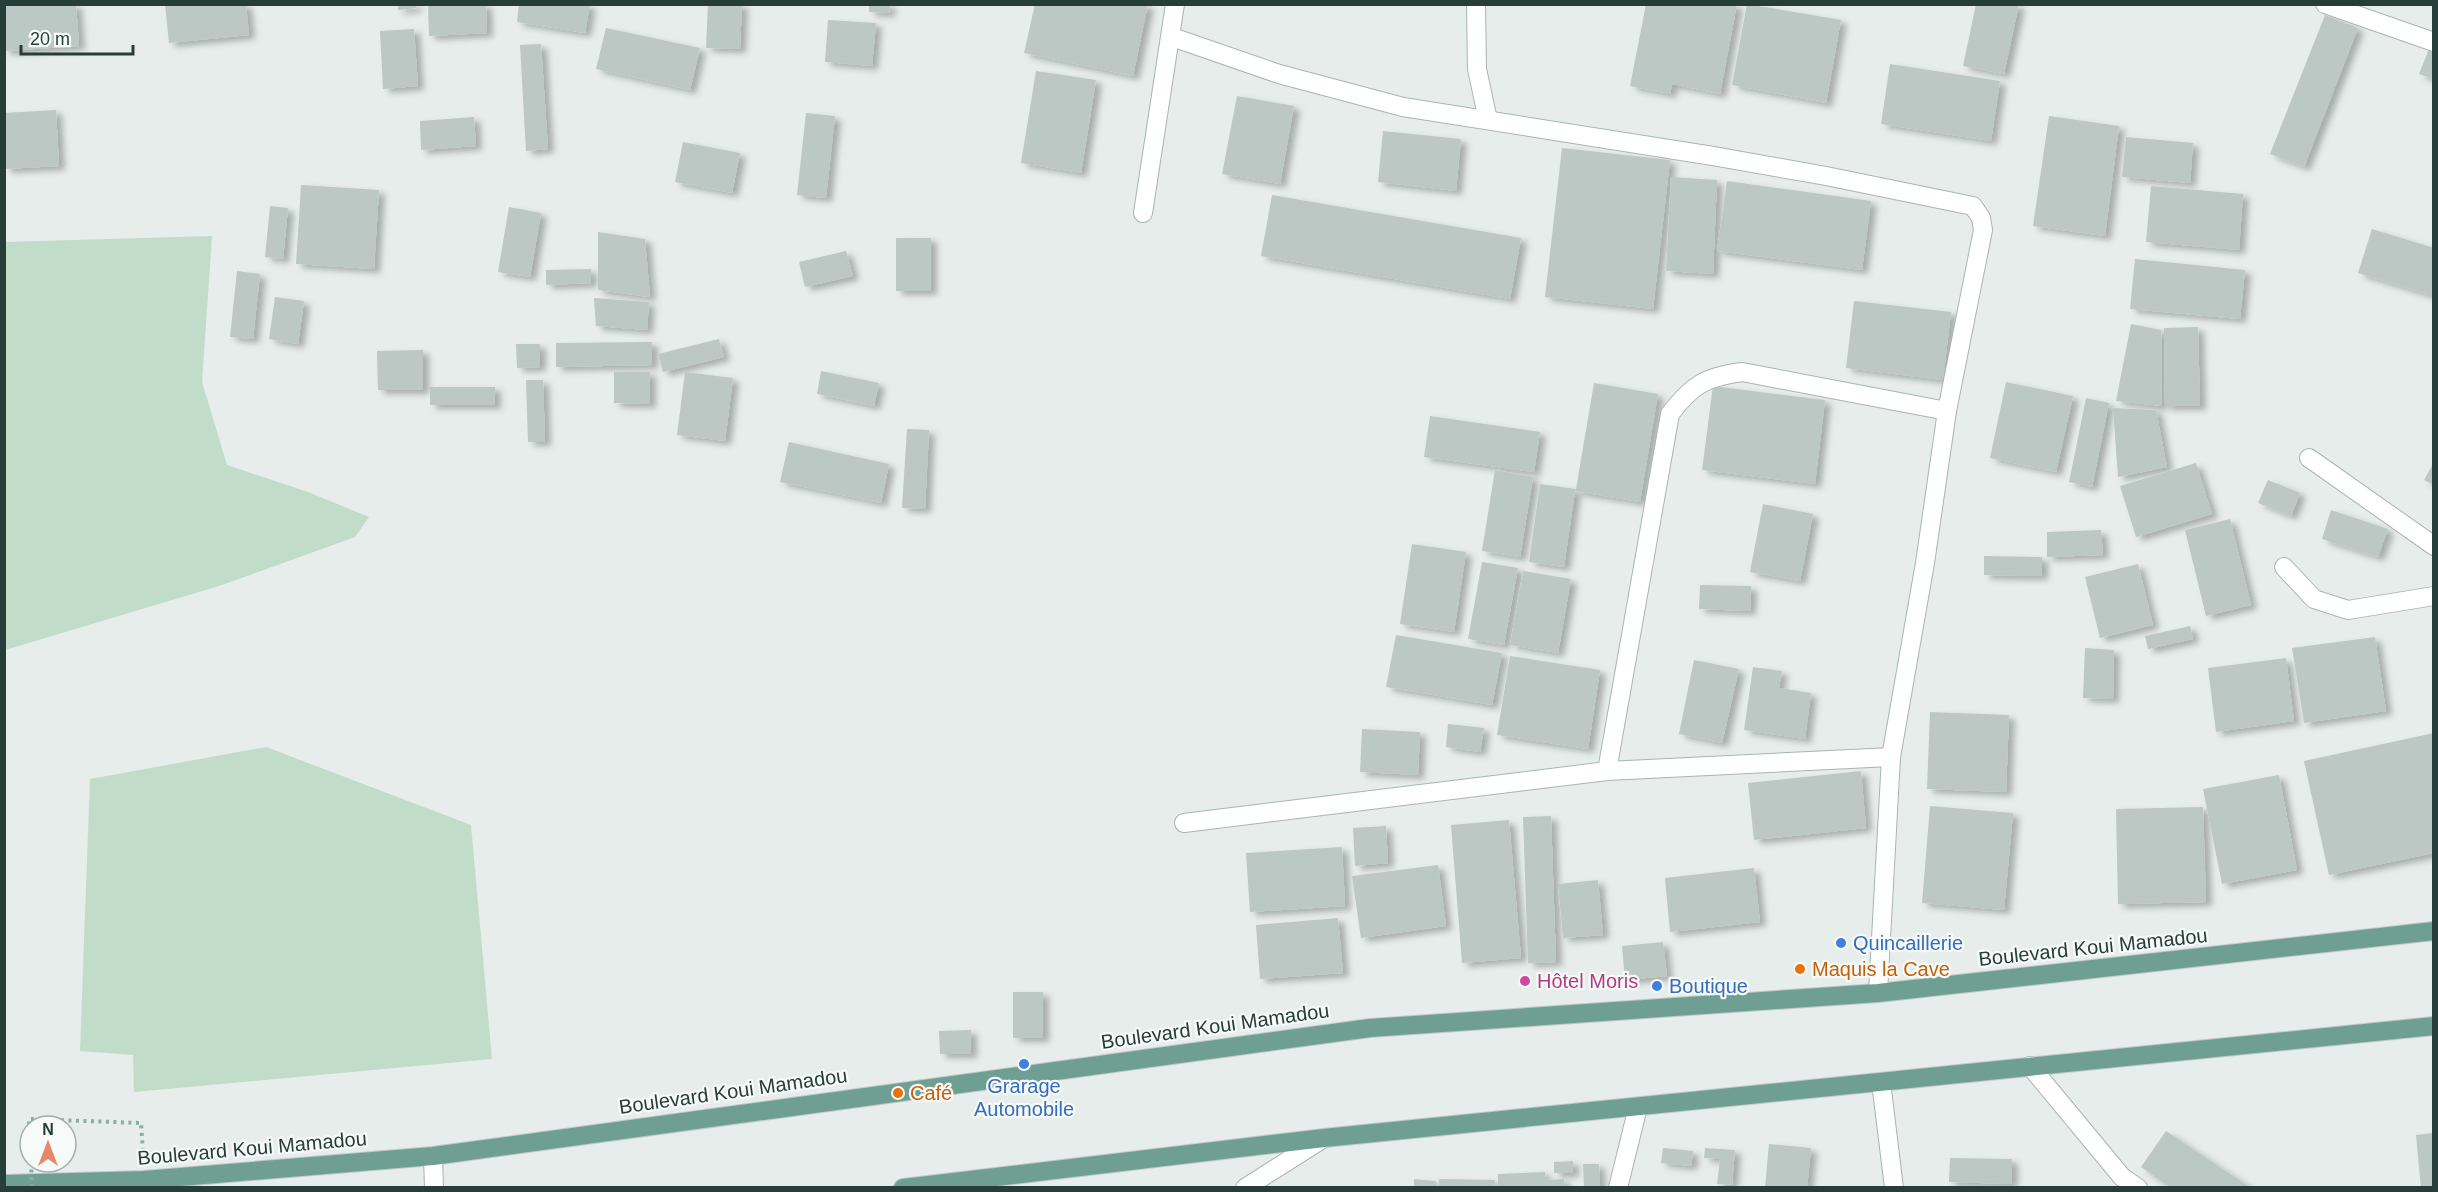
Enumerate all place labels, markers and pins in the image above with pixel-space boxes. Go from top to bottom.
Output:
place label: Quincaillerie [1853,932,1963,954]
marker: Quincaillerie [1834,936,1848,950]
place label: Maquis la Cave [1812,958,1950,980]
marker: Maquis la Cave [1793,962,1807,976]
place label: Hôtel Moris [1537,970,1638,992]
marker: Hôtel Moris [1518,974,1532,988]
place label: Boutique [1669,975,1748,997]
marker: Boutique [1650,979,1664,993]
marker: Grarage Automobile [1017,1057,1031,1071]
place label: Grarage Automobile [974,1075,1074,1120]
place label: Café [910,1082,952,1104]
marker: Café [891,1086,905,1100]

